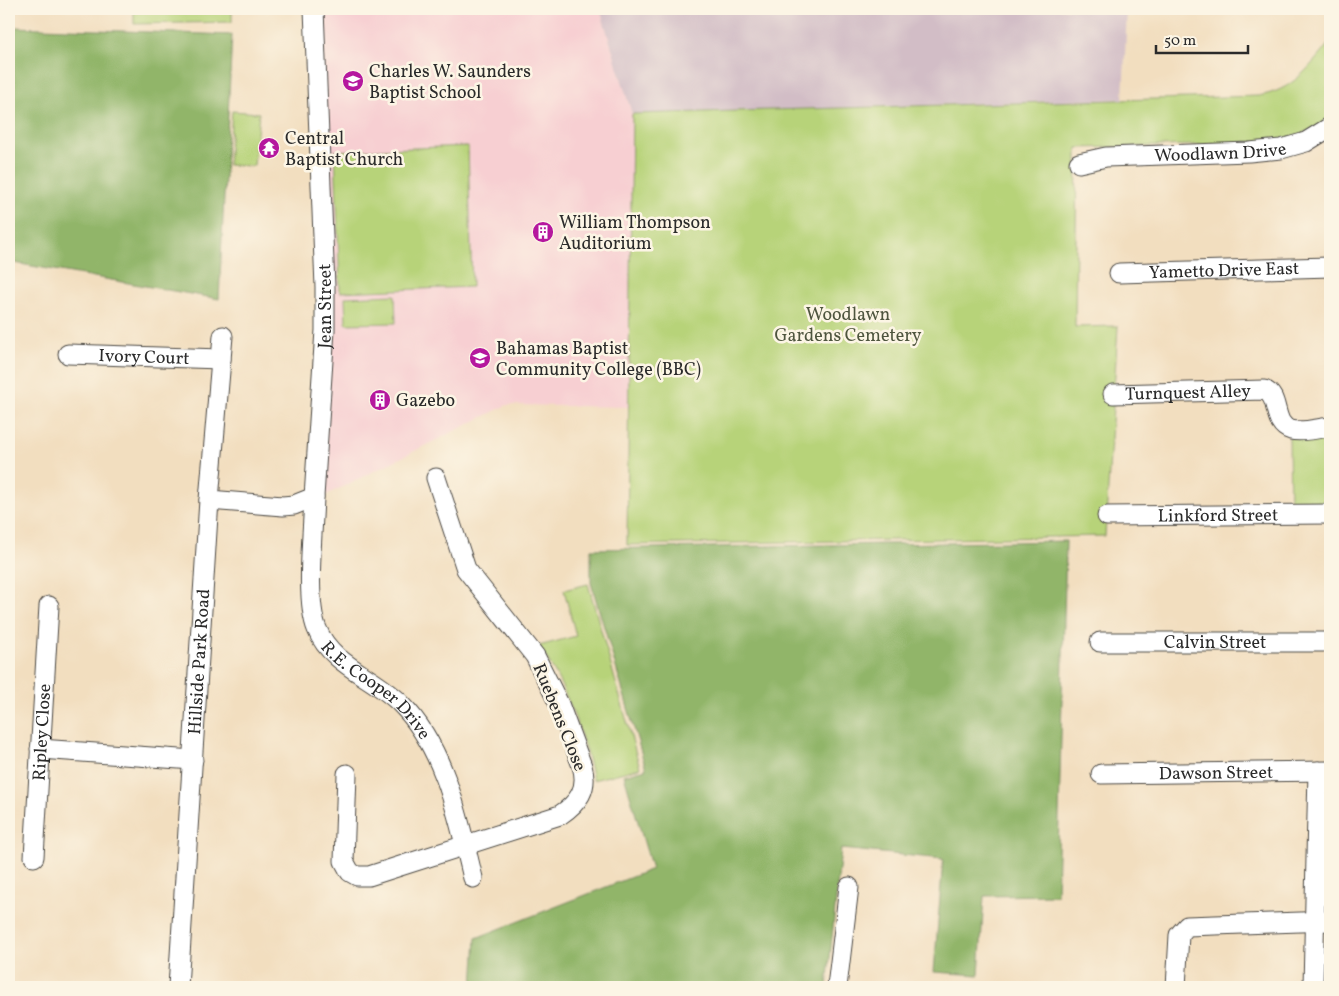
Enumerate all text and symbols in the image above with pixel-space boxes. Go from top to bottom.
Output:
scale bar [1156,22,1249,54]
text: 50 m [1164,31,1196,52]
place label: Charles W. Saunders Baptist School [369,60,531,106]
school or university icon: Charles W. Saunders Baptist School [341,69,365,93]
place label: Central Baptist Church [285,127,404,173]
temple icon: Central Baptist Church [257,136,281,160]
street label: Woodlawn Drive [1154,137,1290,169]
place label: William Thompson Auditorium [559,211,711,257]
building icon: William Thompson Auditorium [531,220,555,244]
street label: Yametto Drive East [1148,257,1300,286]
street label: Jean Street [313,263,339,350]
park label: Woodlawn Gardens Cemetery [774,303,922,349]
place label: Bahamas Baptist Community College (BBC) [496,337,701,383]
street label: Ivory Court [98,344,190,372]
school or university icon: Bahamas Baptist Community College (BBC) [468,346,492,370]
street label: Turnquest Alley [1125,379,1252,408]
building icon: Gazebo [368,388,392,412]
place label: Gazebo [396,389,455,414]
street label: Linkford Street [1158,503,1278,530]
street label: Hillside Park Road [183,588,217,736]
street label: Calvin Street [1164,631,1266,656]
street label: R.E. Cooper Drive [314,636,436,745]
street label: Ruebens Close [526,660,592,775]
street label: Ripley Close [28,683,58,782]
street label: Dawson Street [1159,761,1273,787]

